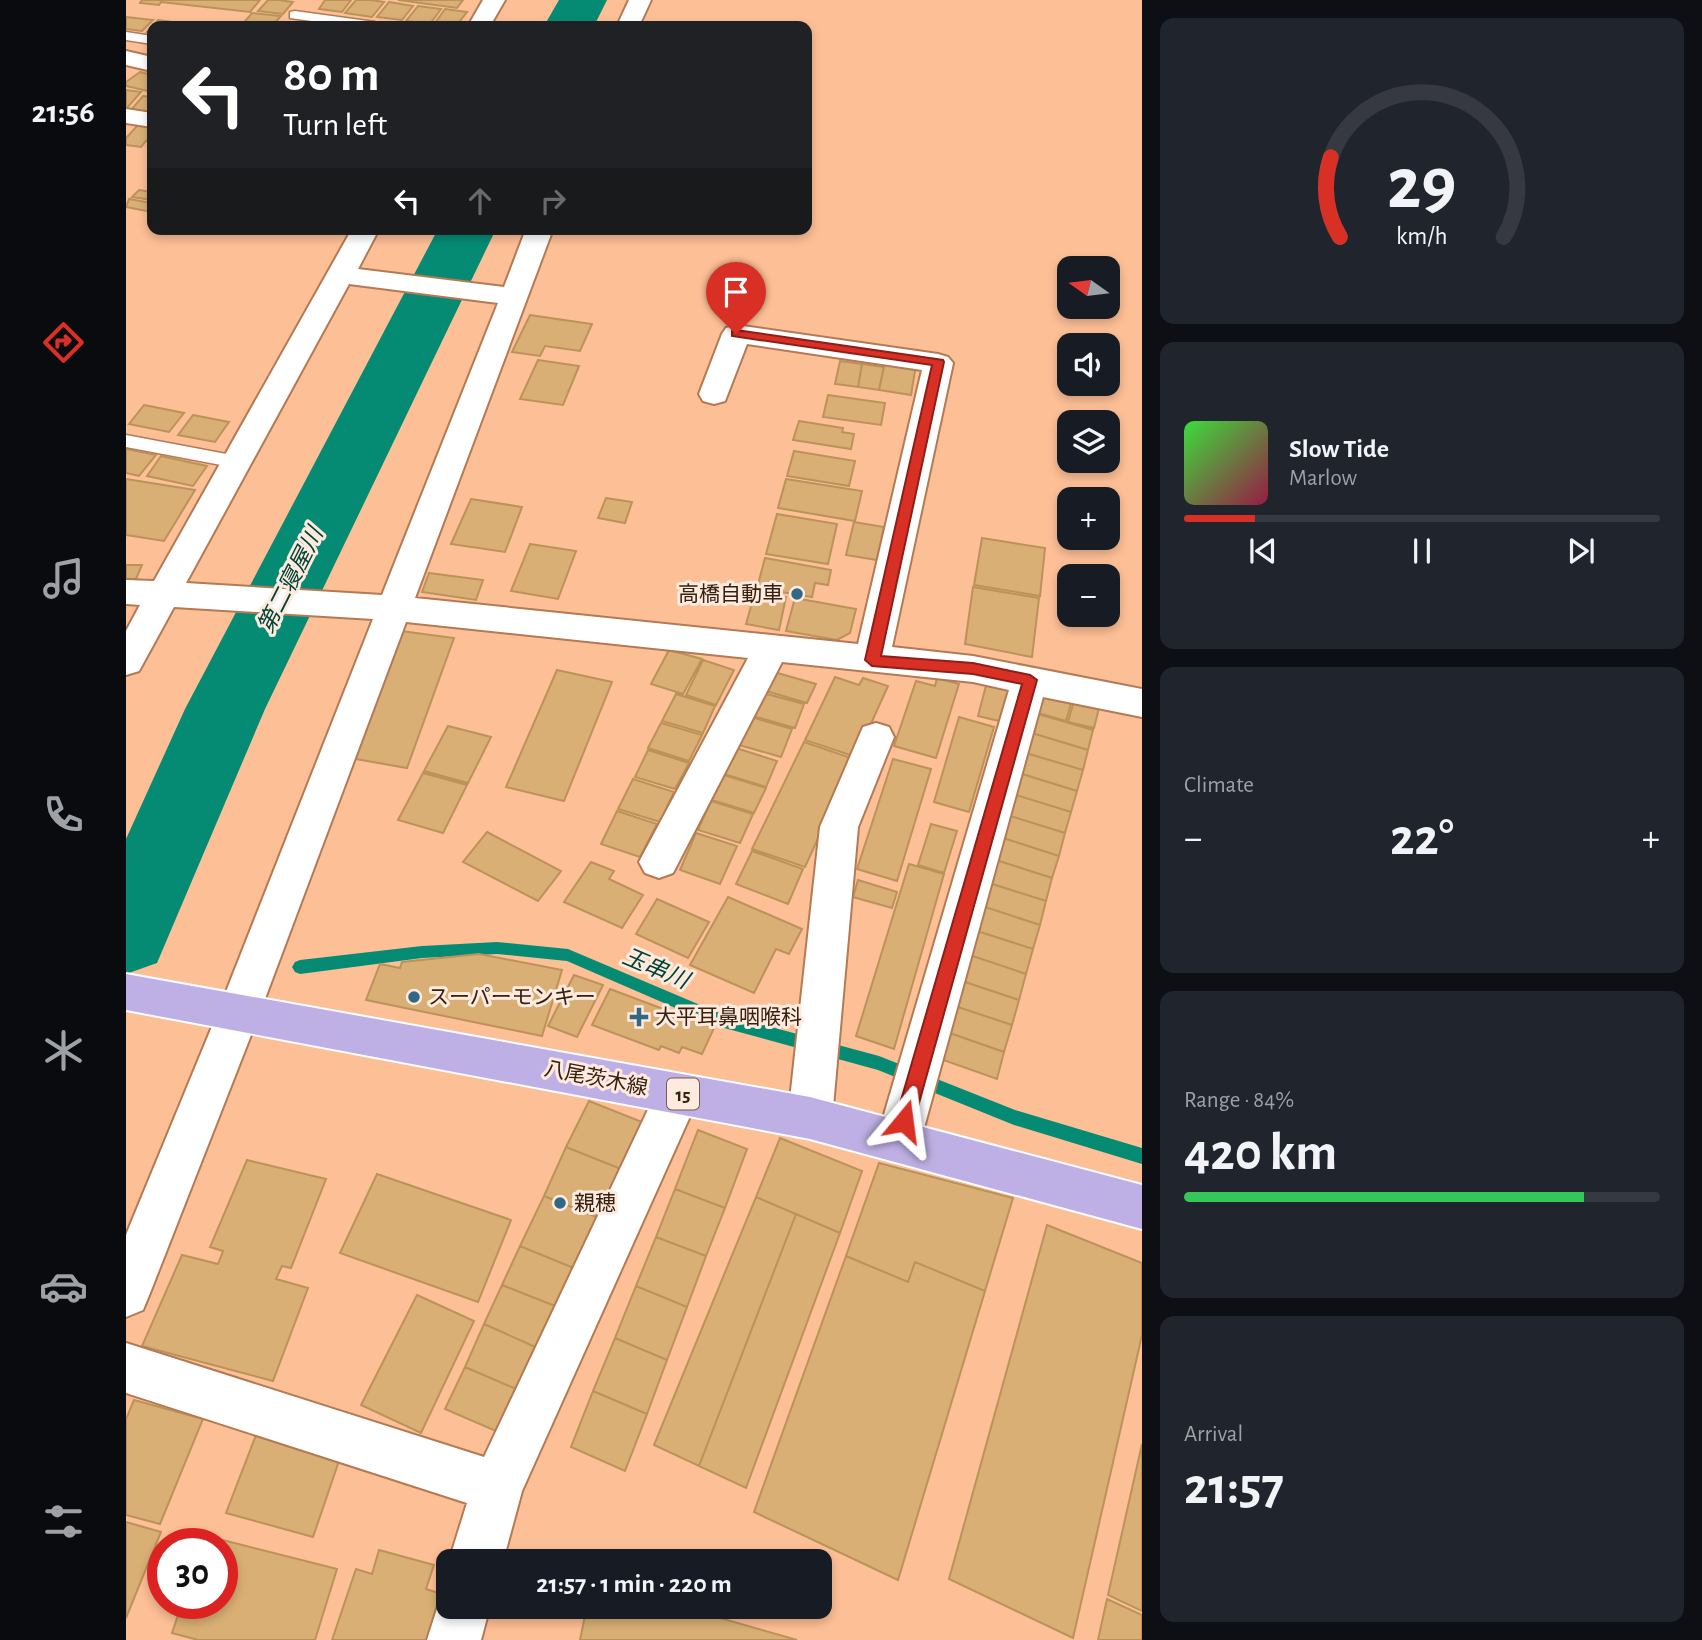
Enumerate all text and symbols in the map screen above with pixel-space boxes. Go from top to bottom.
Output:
icon: left [168,49,259,140]
text: 80 m [283,51,380,100]
text: 21:56 [31,96,95,128]
text: Turn left [283,109,387,141]
text: 29 [1387,150,1457,223]
icon: left [388,182,426,220]
icon: ahead [461,182,499,220]
icon: right [534,182,572,220]
text: km/h [1396,224,1448,249]
north arrow [1057,256,1120,318]
map controls [1057,256,1120,627]
pin [706,262,766,334]
icon: arrive [717,273,755,311]
icon: directions [39,318,88,367]
button: sound [1057,333,1120,396]
button: layers [1057,410,1120,473]
text: Slow Tide [1289,436,1389,462]
text: Marlow [1289,467,1357,490]
button: + [1057,487,1120,550]
water label: 第二寝屋川 [253,521,329,637]
icon: previous [1244,532,1282,570]
icon: pause [1403,532,1441,570]
icon: next [1562,532,1600,570]
icon: music [39,554,88,603]
button: − [1057,564,1120,627]
place label: 高橋自動車 [678,583,783,605]
marker: 高橋自動車 [789,586,805,602]
text: Climate [1184,774,1254,797]
icon: phone [39,790,88,839]
text: 22° [1390,812,1454,864]
text: − [1184,820,1202,858]
text: + [1642,820,1660,858]
water label: 玉串川 [619,943,695,995]
place label: スーパーモンキー [428,986,596,1008]
marker: スーパーモンキー [406,989,422,1005]
place label: 大平耳鼻咽喉科 [655,1006,802,1028]
marker: 大平耳鼻咽喉科 [629,1007,649,1027]
icon: climate [39,1026,88,1075]
street label: 八尾茨木線 [542,1057,650,1099]
road number: 15 [667,1078,699,1110]
position arrow [867,1084,941,1158]
text: Range · 84% [1184,1089,1294,1112]
text: 420 km [1184,1127,1337,1179]
place label: 親穂 [574,1192,616,1214]
marker: 親穂 [552,1195,568,1211]
icon: car [39,1262,88,1311]
text: Arrival [1184,1423,1243,1446]
text: 21:57 [1184,1461,1284,1513]
icon: filters [39,1497,88,1546]
speed limit sign: 30 [147,1528,238,1619]
text: 21:57 · 1 min · 220 m [536,1571,732,1597]

